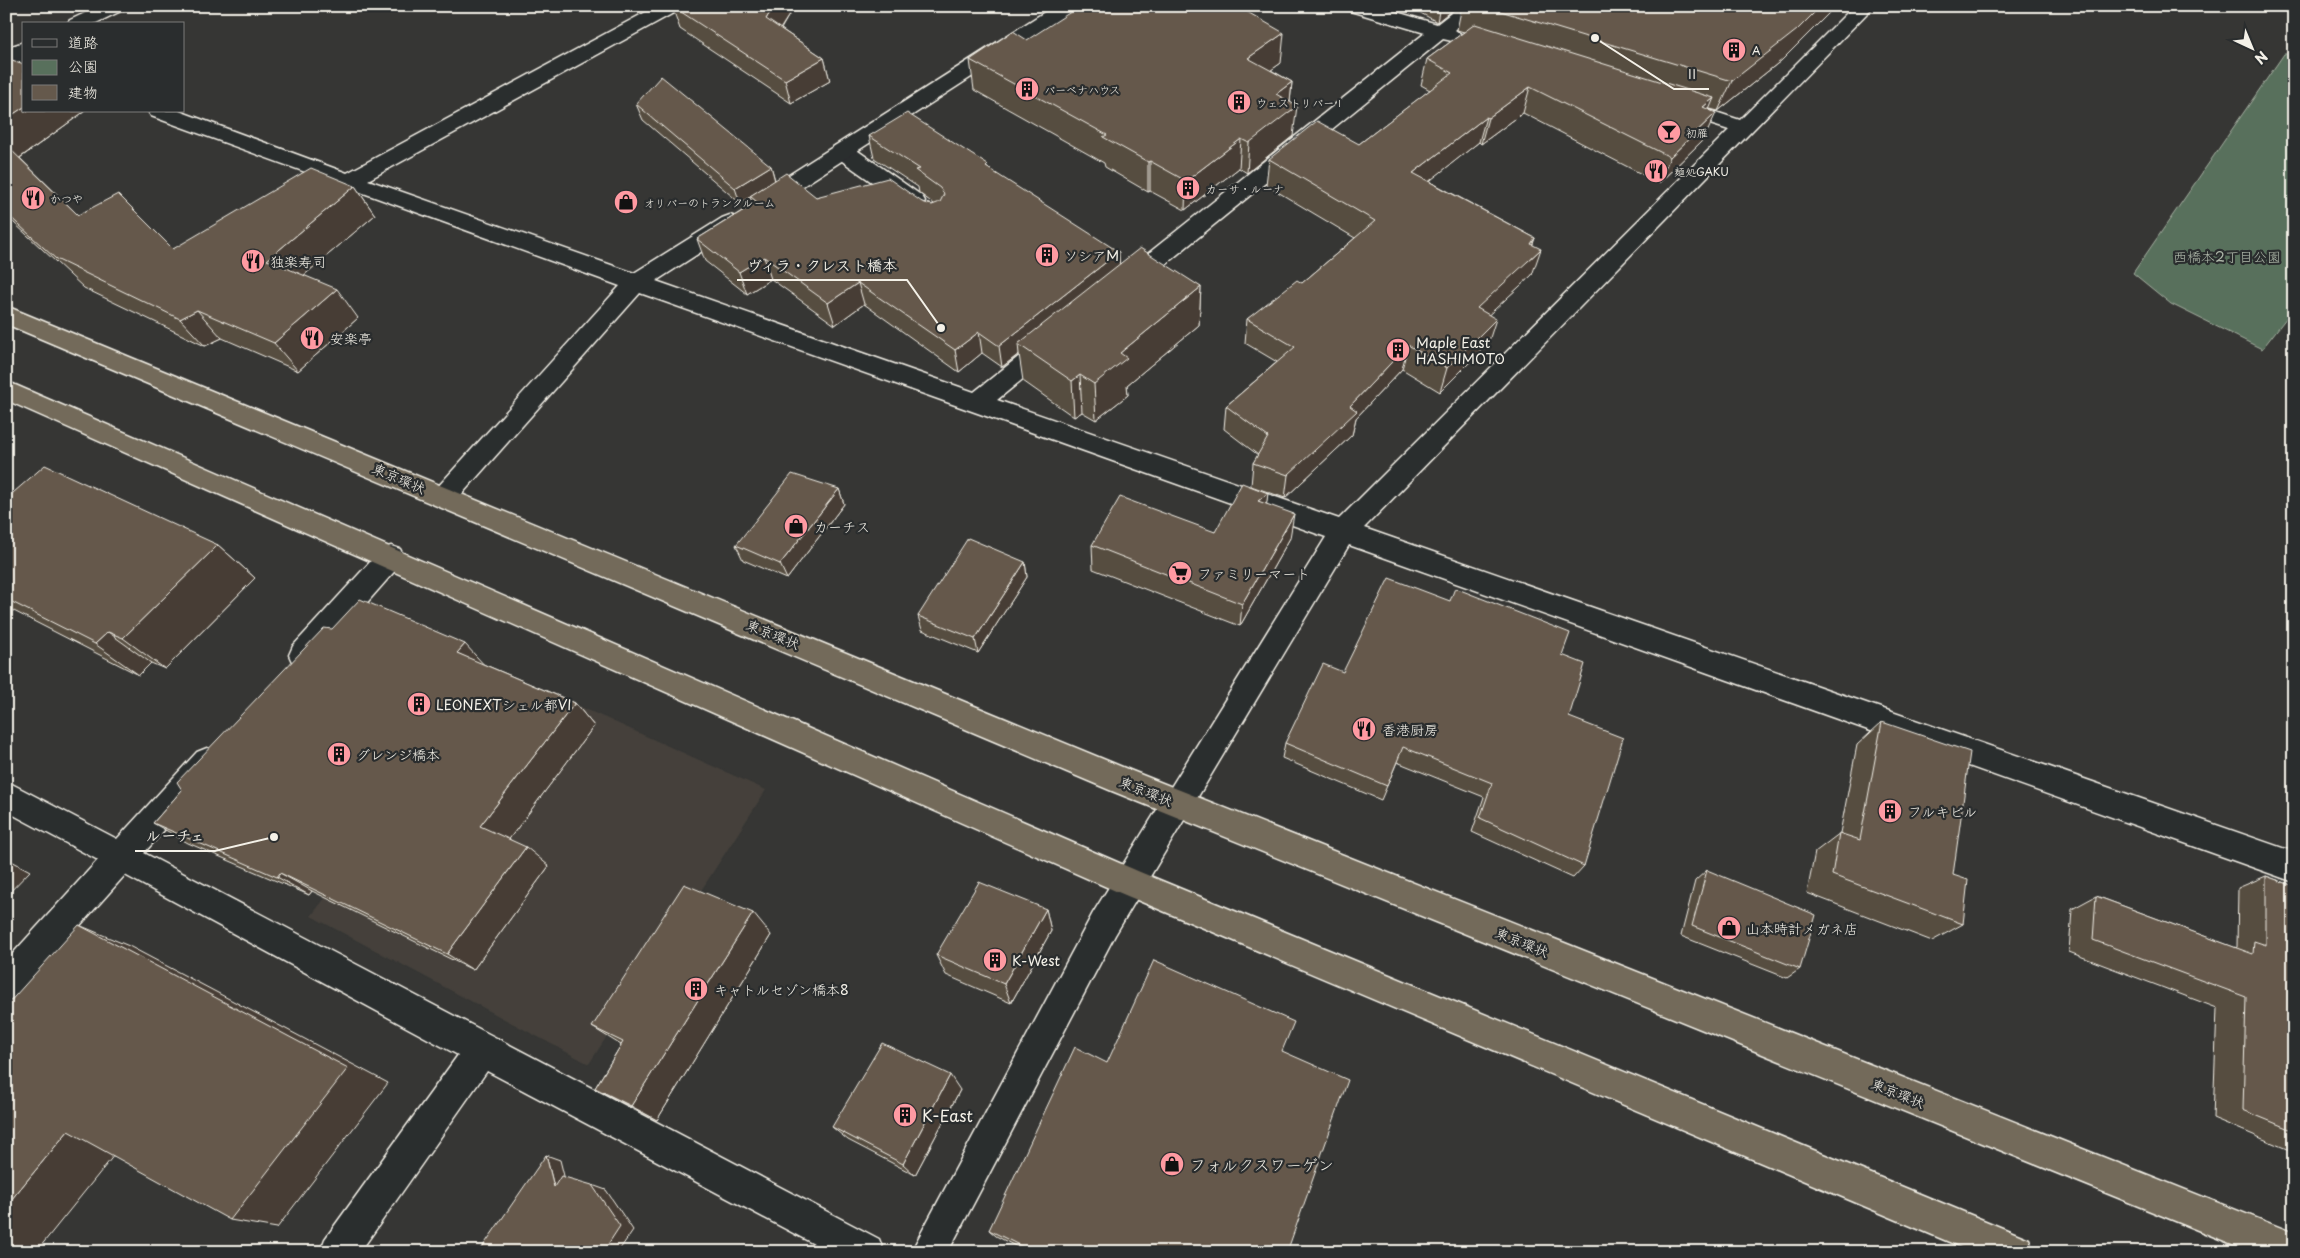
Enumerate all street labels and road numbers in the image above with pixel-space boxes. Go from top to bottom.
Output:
street label: 東京環状 [369,457,429,499]
street label: 東京環状 [743,614,803,654]
street label: 東京環状 [1116,771,1176,811]
street label: 東京環状 [1492,922,1552,962]
street label: 東京環状 [1868,1073,1928,1113]

